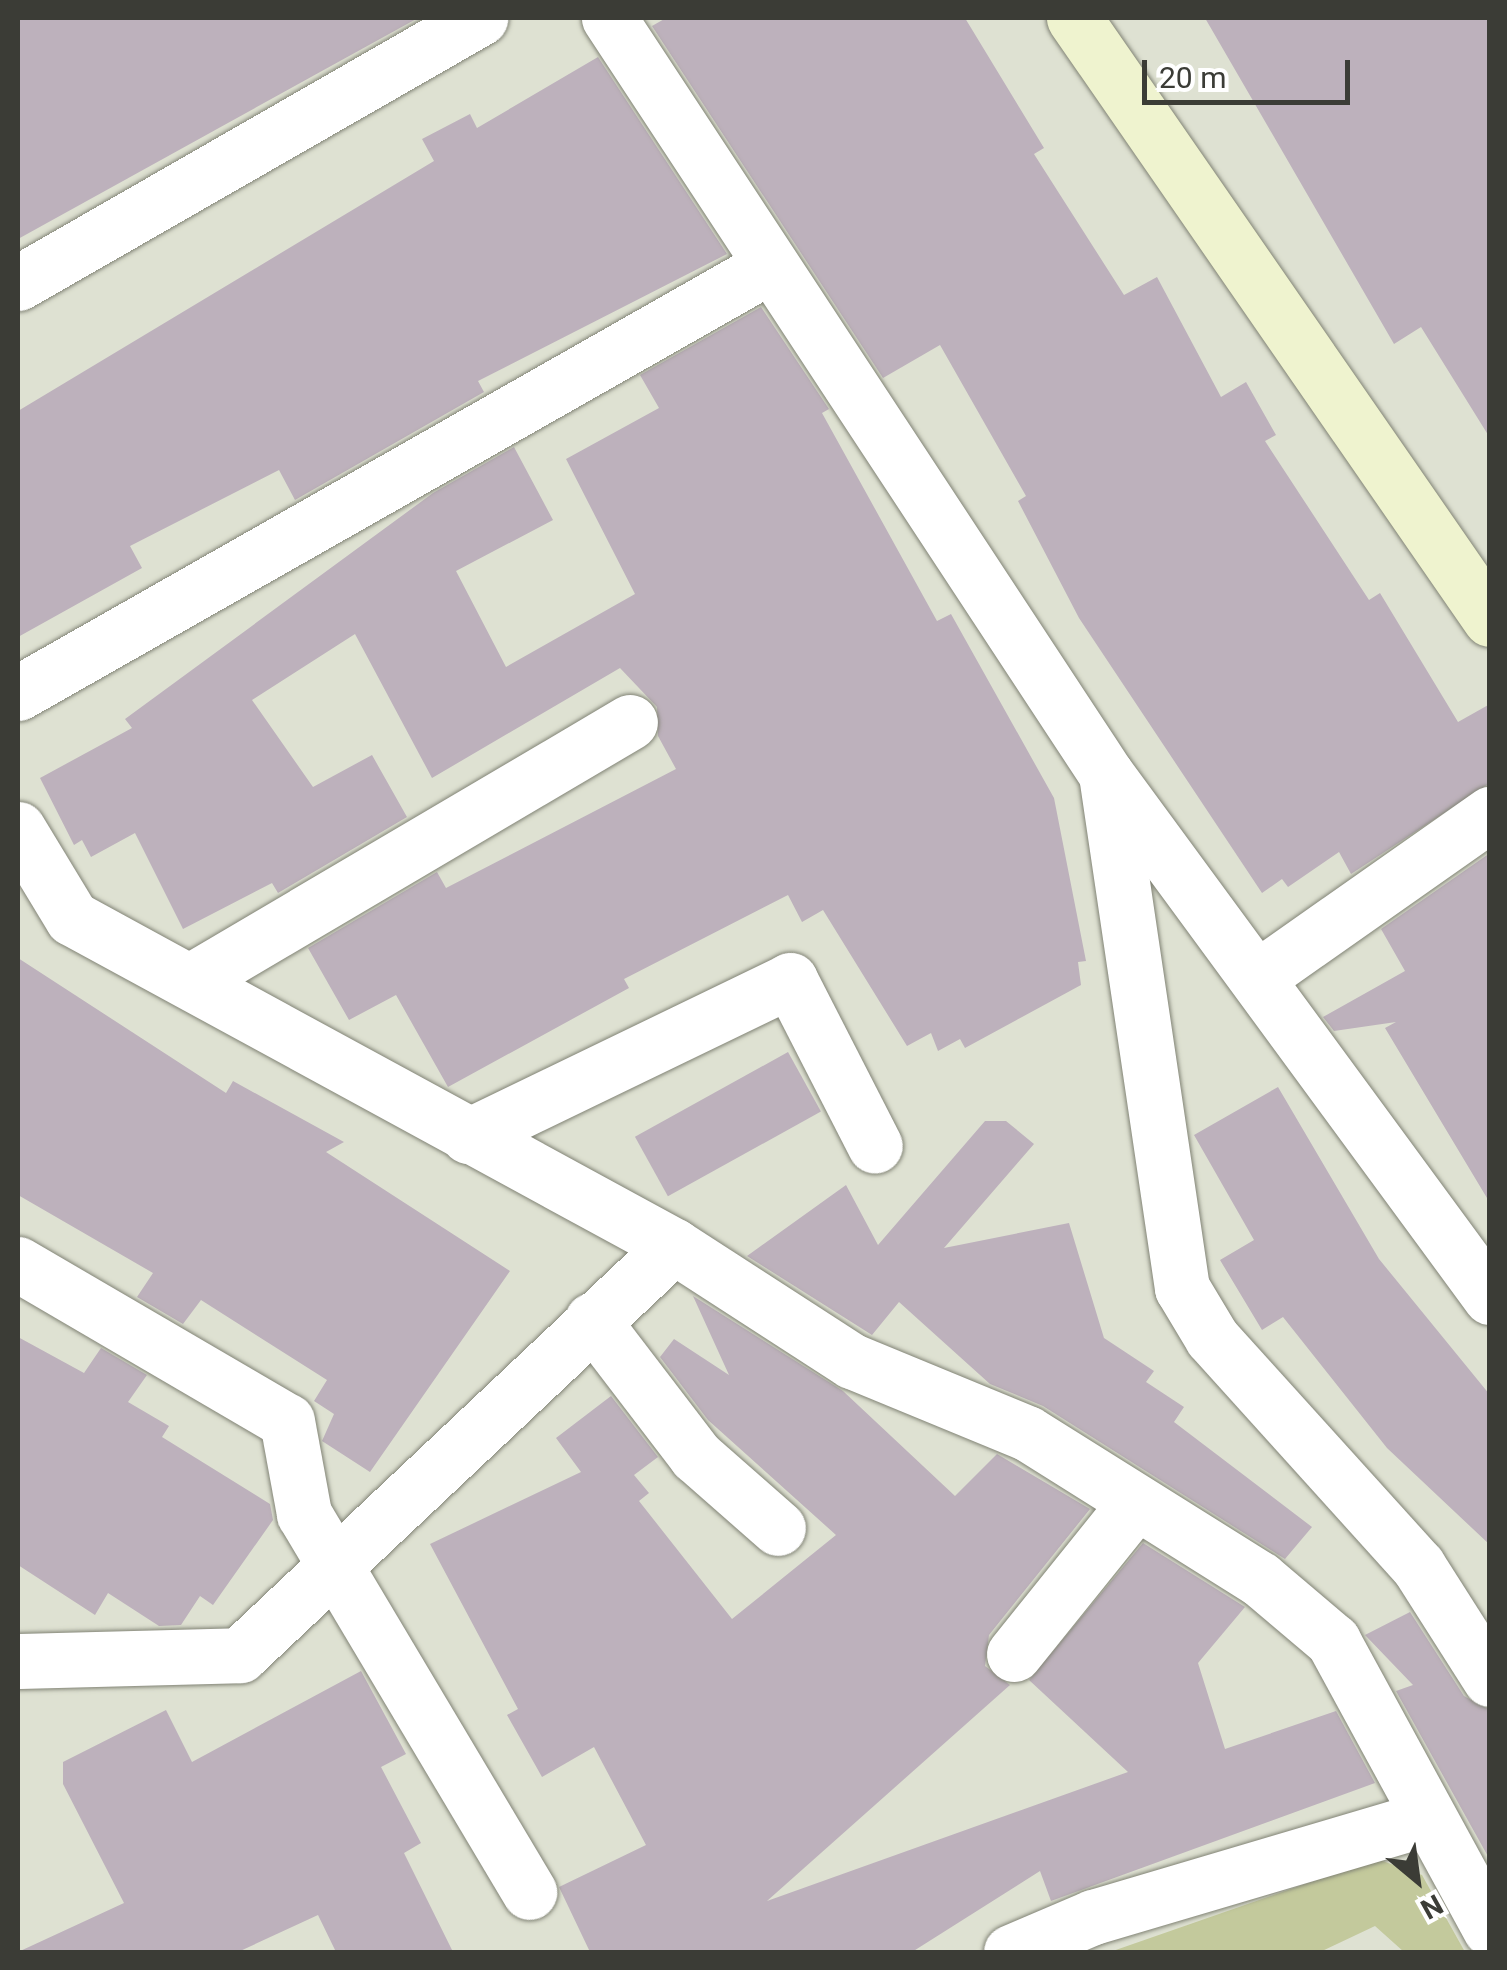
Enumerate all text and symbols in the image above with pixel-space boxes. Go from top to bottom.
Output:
scale bar [1147,40,1354,102]
text: 20 m [1159,60,1226,95]
north arrow [1367,1830,1467,1930]
text: N [1415,1887,1448,1926]

